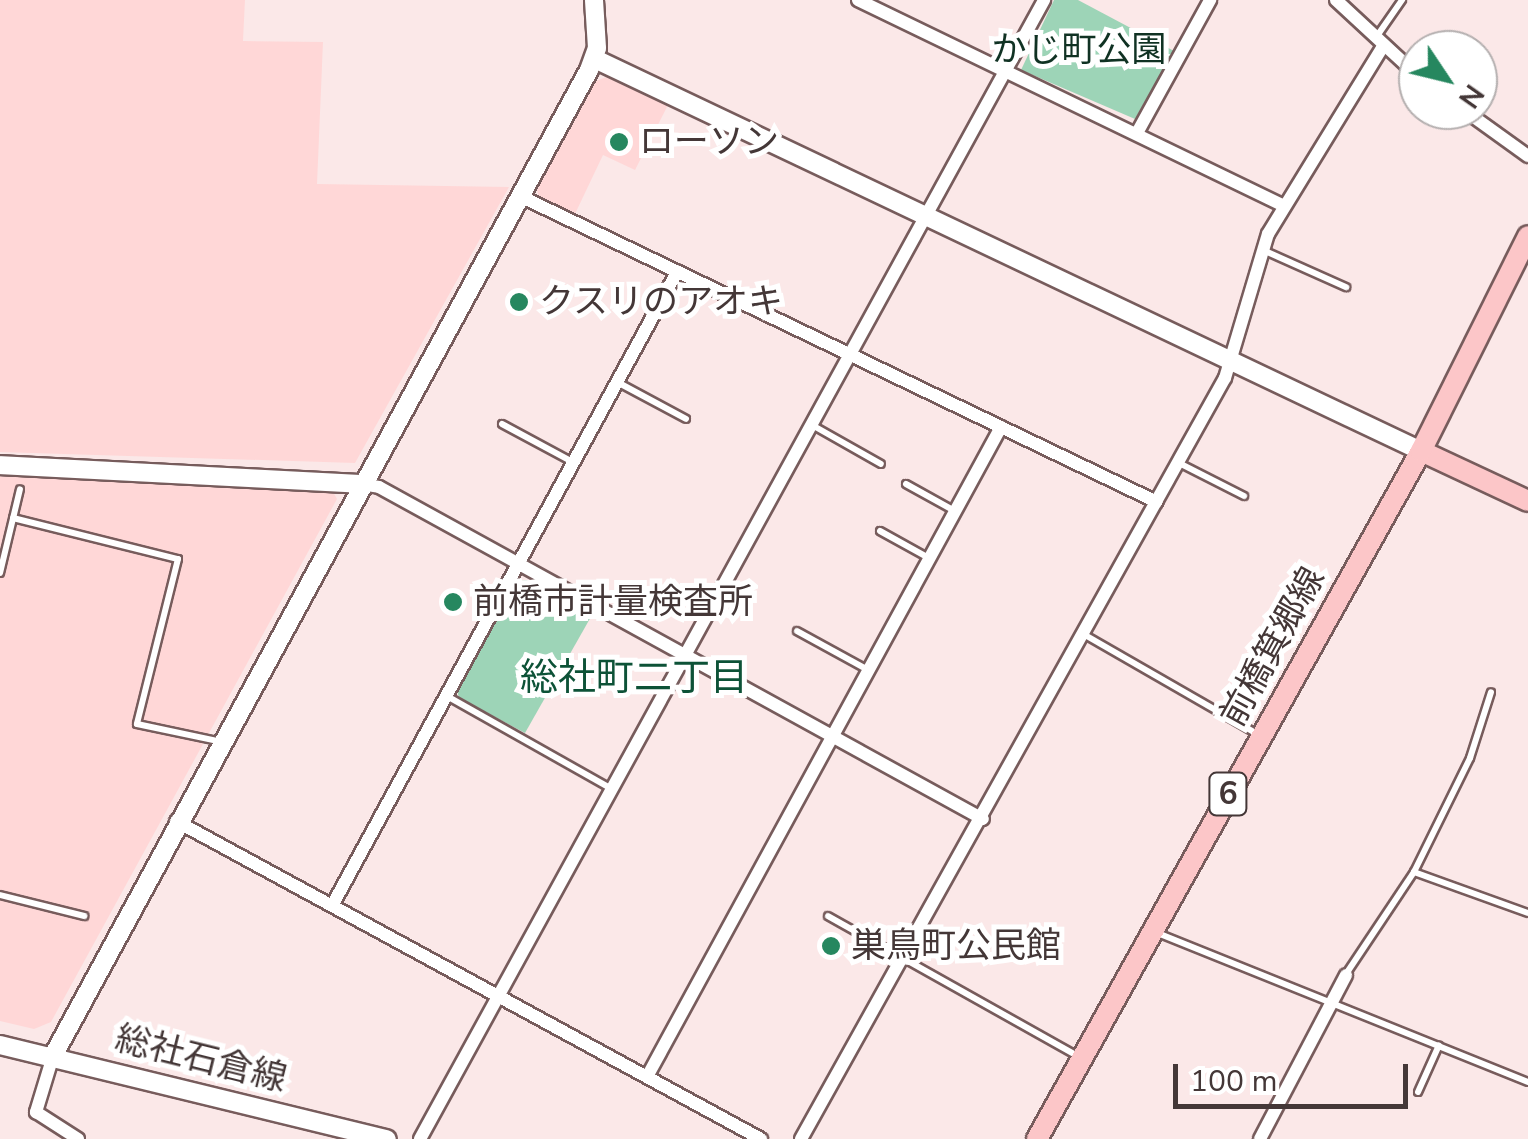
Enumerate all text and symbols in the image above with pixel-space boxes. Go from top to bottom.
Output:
park label: かじ町公園 [992,29,1166,71]
north arrow [1398,30,1498,130]
text: N [1449,77,1493,116]
place label: ローソン [639,121,779,163]
marker: ローソン [608,131,630,153]
place label: クスリのアオキ [539,281,784,323]
marker: クスリのアオキ [508,291,530,313]
street label: 前橋箕郷線 [1212,560,1334,734]
place label: 前橋市計量検査所 [473,581,753,623]
marker: 前橋市計量検査所 [442,591,464,613]
district label: 総社町二丁目 [520,655,748,701]
road number: 6 [1208,767,1248,821]
place label: 巣鳥町公民館 [851,925,1061,967]
marker: 巣鳥町公民館 [820,935,842,957]
street label: 総社石倉線 [111,1017,291,1101]
scale bar [1178,1044,1413,1106]
text: 100 m [1190,1061,1277,1102]

